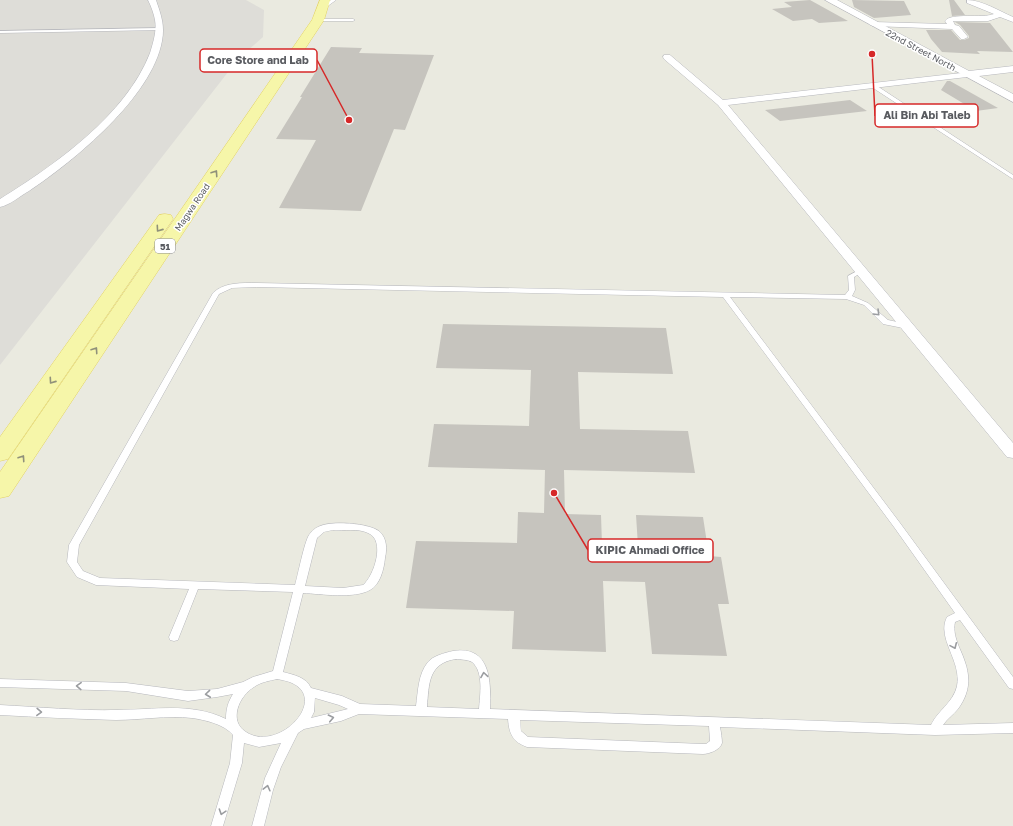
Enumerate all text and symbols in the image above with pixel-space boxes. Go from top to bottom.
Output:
street label: 22nd Street North [884,27,958,73]
callout: Core Store and Lab [200,49,317,72]
text: Core Store and Lab [207,53,309,66]
callout: Ali Bin Abi Taleb [875,104,978,127]
text: Ali Bin Abi Taleb [883,108,971,121]
one-way arrow [210,170,218,177]
street label: Magwa Road [172,181,212,233]
one-way arrow [156,225,164,232]
road number: 51 [155,239,175,253]
one-way arrow [872,308,880,316]
one-way arrow [90,347,98,354]
one-way arrow [49,377,57,384]
one-way arrow [17,455,25,462]
callout: KIPIC Ahmadi Office [588,539,713,562]
text: KIPIC Ahmadi Office [596,543,705,556]
one-way arrow [950,642,958,649]
one-way arrow [480,672,489,678]
one-way arrow [76,681,82,690]
one-way arrow [205,690,212,699]
one-way arrow [36,707,42,716]
one-way arrow [328,715,335,723]
one-way arrow [263,785,271,791]
one-way arrow [218,808,227,815]

